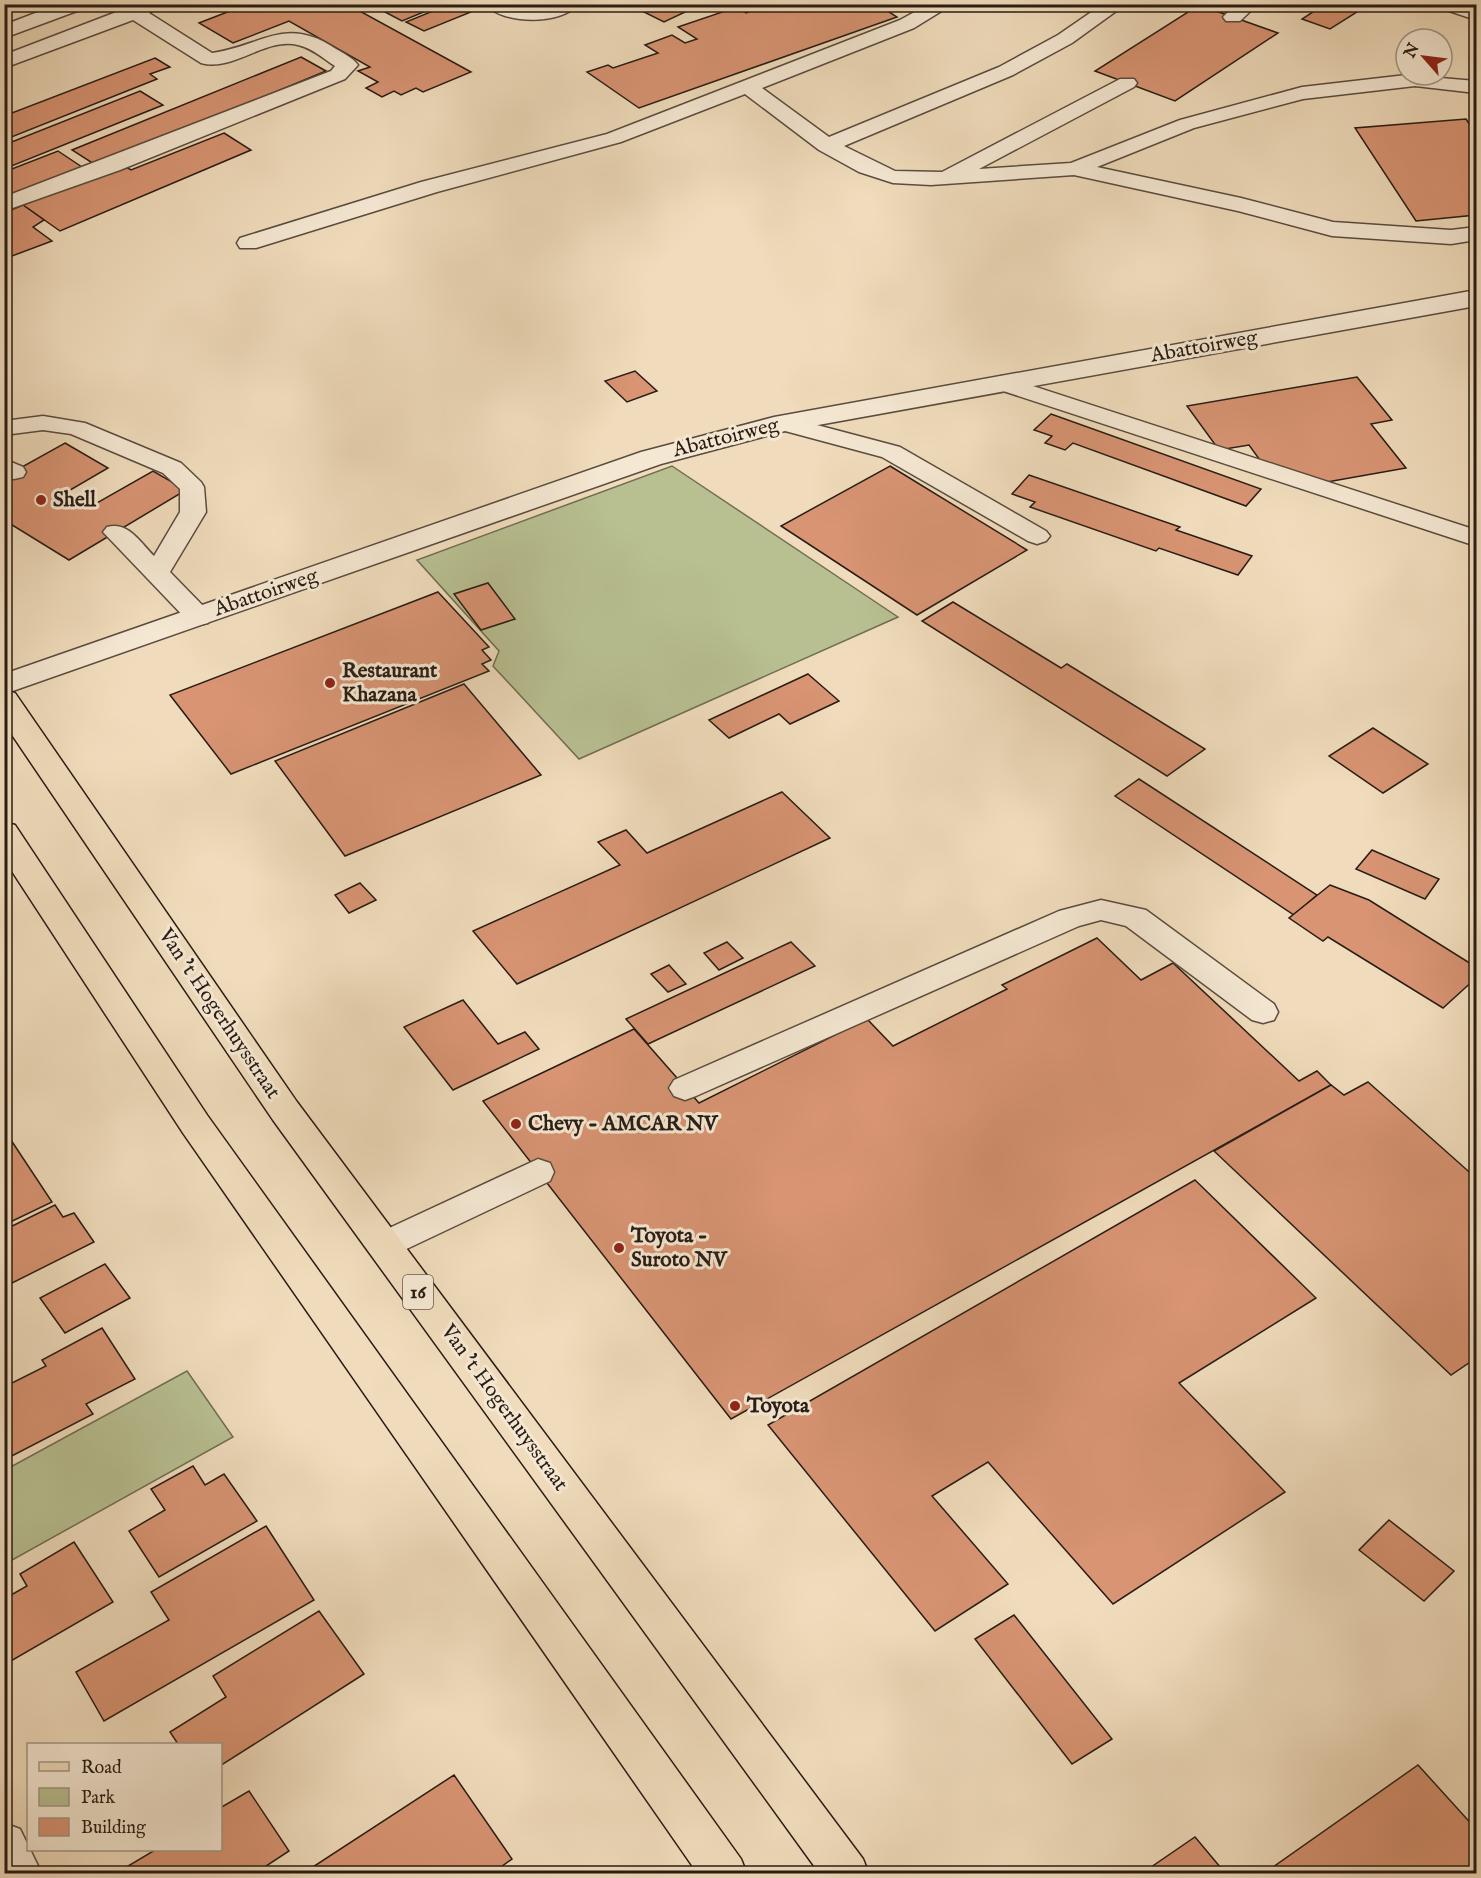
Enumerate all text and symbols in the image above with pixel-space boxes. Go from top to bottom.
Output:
north arrow [1394,27,1454,87]
text: N [1400,40,1425,63]
street label: Abattoirweg [1147,324,1260,370]
street label: Abattoirweg [669,412,782,464]
place label: Shell [53,487,97,514]
marker: Shell [34,493,48,507]
street label: Abattoirweg [210,562,322,624]
place label: Restaurant Khazana [342,658,438,709]
marker: Restaurant Khazana [323,676,337,690]
street label: Van 't Hogerhuysstraat [151,923,286,1104]
place label: Chevy - AMCAR NV [528,1111,719,1138]
marker: Chevy - AMCAR NV [509,1117,523,1131]
place label: Toyota - Suroto NV [630,1223,728,1274]
marker: Toyota - Suroto NV [612,1241,626,1255]
road number: 16 [403,1275,433,1309]
street label: Van 't Hogerhuysstraat [434,1318,574,1497]
place label: Toyota [746,1393,810,1420]
marker: Toyota [728,1399,742,1413]
legend [27,1743,222,1851]
text: Road [81,1757,122,1780]
text: Park [81,1787,116,1810]
text: Building [81,1817,146,1840]

